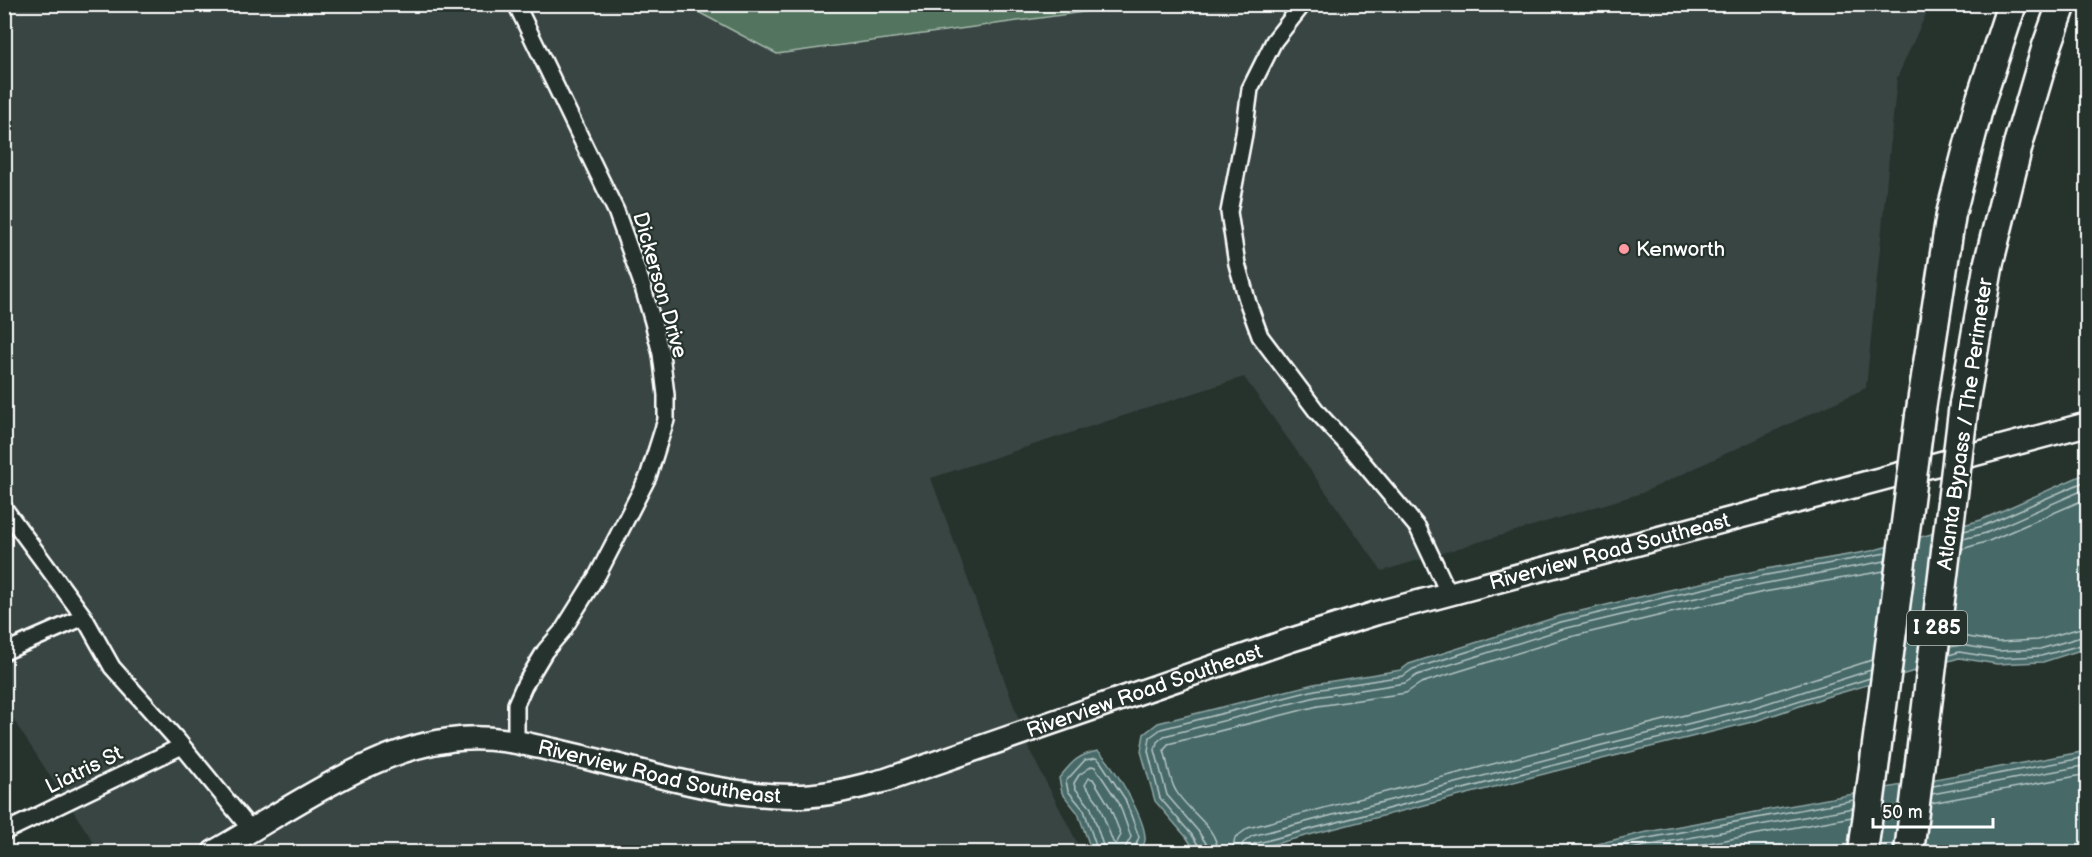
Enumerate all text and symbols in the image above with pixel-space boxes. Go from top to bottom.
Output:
street label: Dickerson Drive [627,209,693,361]
place label: Kenworth [1636,237,1725,262]
marker: Kenworth [1617,242,1631,256]
street label: Atlanta Bypass / The Perimeter [1932,276,1998,572]
street label: Riverview Road Southeast [1487,507,1733,595]
road number: I 285 [1907,611,1967,645]
street label: Riverview Road Southeast [1023,638,1266,743]
street label: Riverview Road Southeast [535,734,782,808]
street label: Liatris St [41,740,127,799]
scale bar [1873,791,1993,829]
text: 50 m [1882,802,1923,823]

